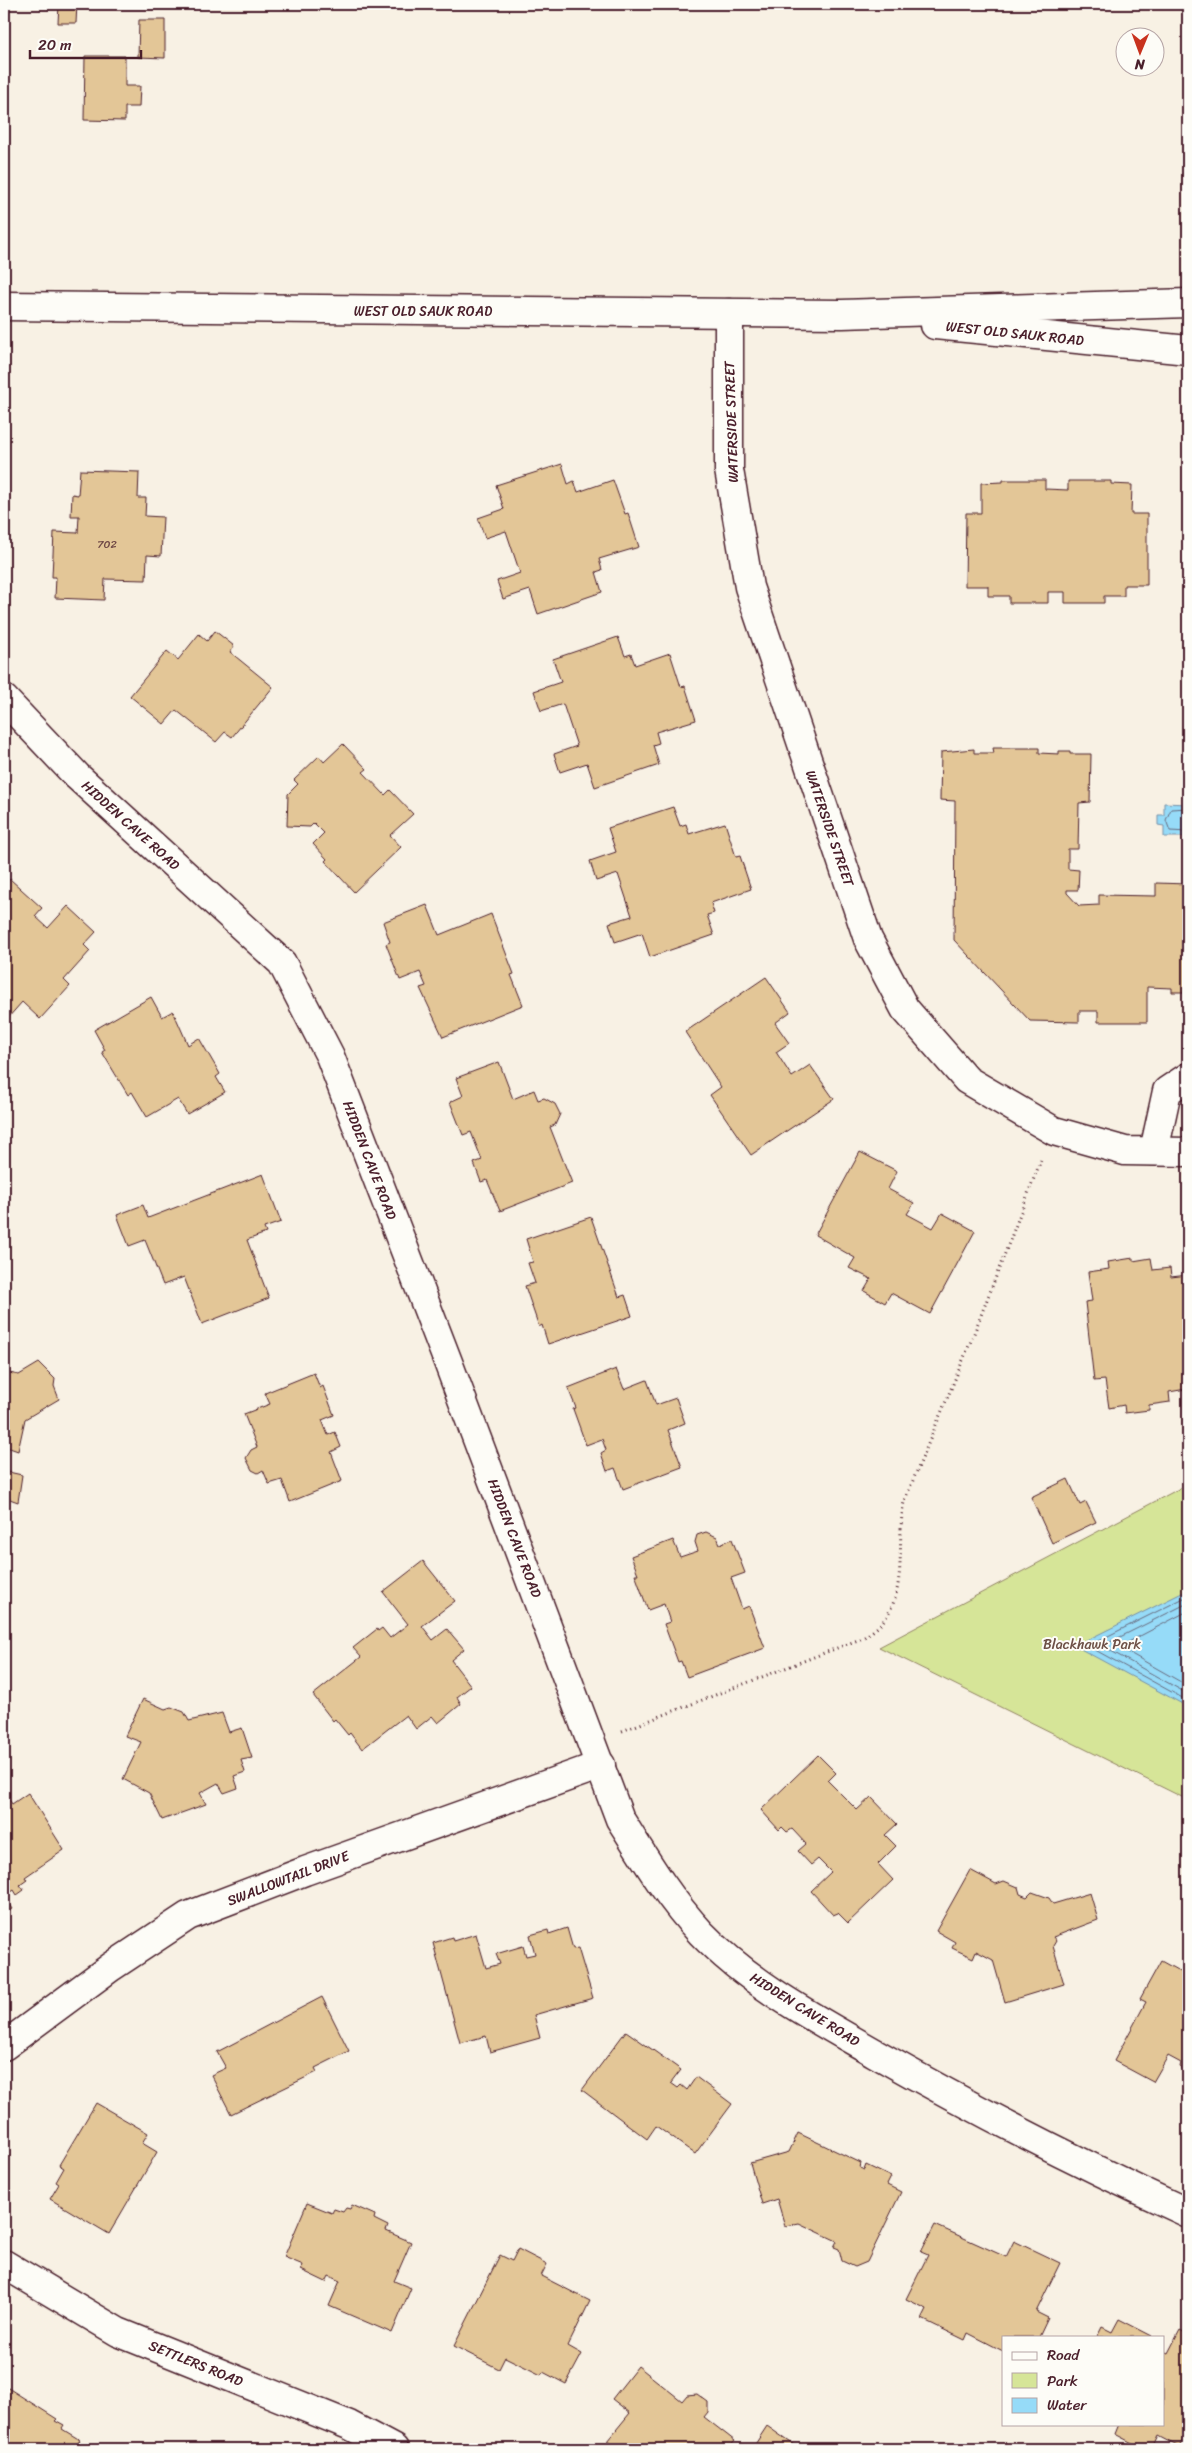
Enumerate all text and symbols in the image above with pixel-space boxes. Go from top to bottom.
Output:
scale bar [30,28,141,60]
north arrow [1114,28,1164,78]
text: 20 m [38,32,72,58]
text: N [1134,52,1146,77]
street label: WEST OLD SAUK ROAD [354,299,493,324]
street label: WEST OLD SAUK ROAD [945,314,1086,353]
street label: WATERSIDE STREET [717,360,746,483]
house number: 702 [97,535,117,554]
street label: WATERSIDE STREET [798,767,861,891]
street label: HIDDEN CAVE ROAD [76,774,186,877]
street label: HIDDEN CAVE ROAD [335,1097,404,1224]
street label: HIDDEN CAVE ROAD [480,1475,549,1602]
park label: Blackhawk Park [1043,1632,1142,1657]
street label: SWALLOWTAIL DRIVE [223,1843,354,1913]
street label: HIDDEN CAVE ROAD [745,1965,865,2054]
street label: SETTLERS ROAD [145,2333,247,2394]
legend [1002,2336,1164,2426]
text: Road [1047,2342,1080,2368]
text: Park [1047,2368,1078,2394]
text: Water [1047,2392,1087,2418]

